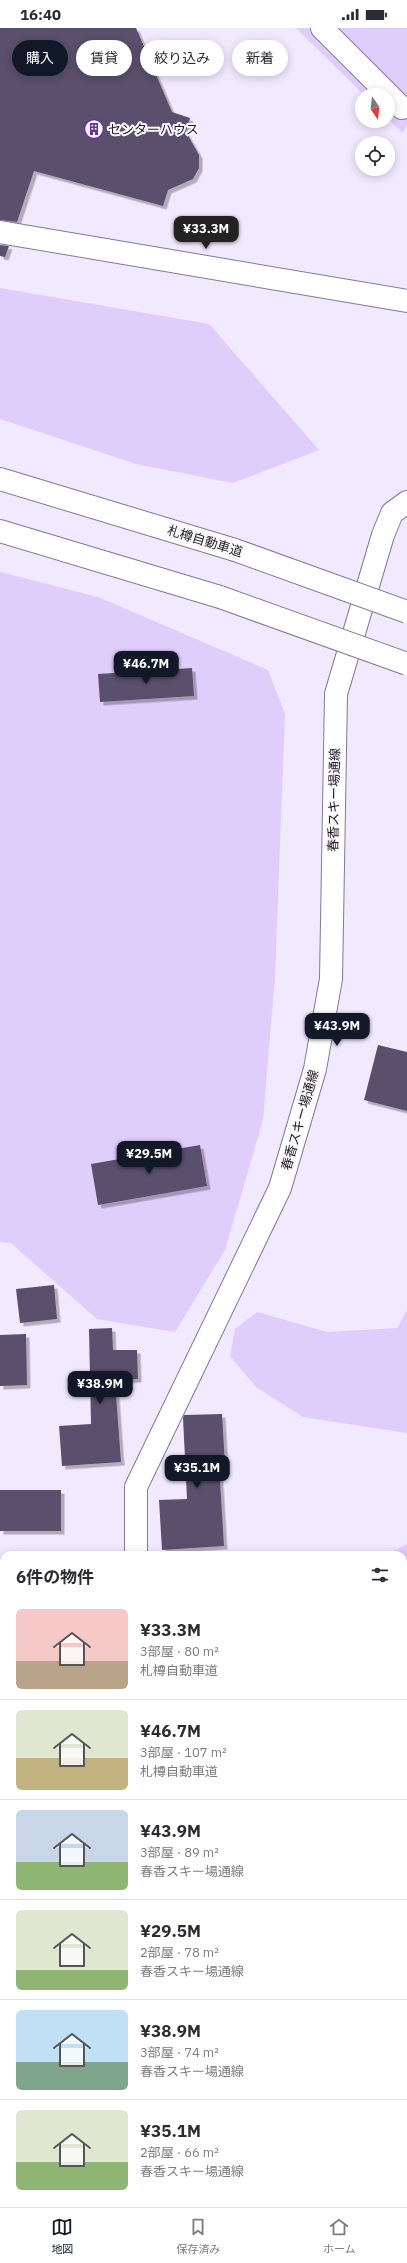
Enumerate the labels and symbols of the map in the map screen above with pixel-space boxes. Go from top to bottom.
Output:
north arrow [355,88,395,128]
building icon: センターハウス [83,118,105,140]
place label: センターハウス [108,121,199,138]
pin: ¥33.3M [173,216,239,250]
street label: 札樽自動車道 [165,521,245,561]
pin: ¥46.7M [113,651,179,685]
street label: 春香スキー場通線 [325,748,343,852]
pin: ¥43.9M [304,1013,370,1047]
street label: 春香スキー場通線 [277,1068,323,1172]
pin: ¥29.5M [116,1141,182,1175]
pin: ¥38.9M [67,1371,133,1405]
pin: ¥35.1M [164,1455,230,1489]

